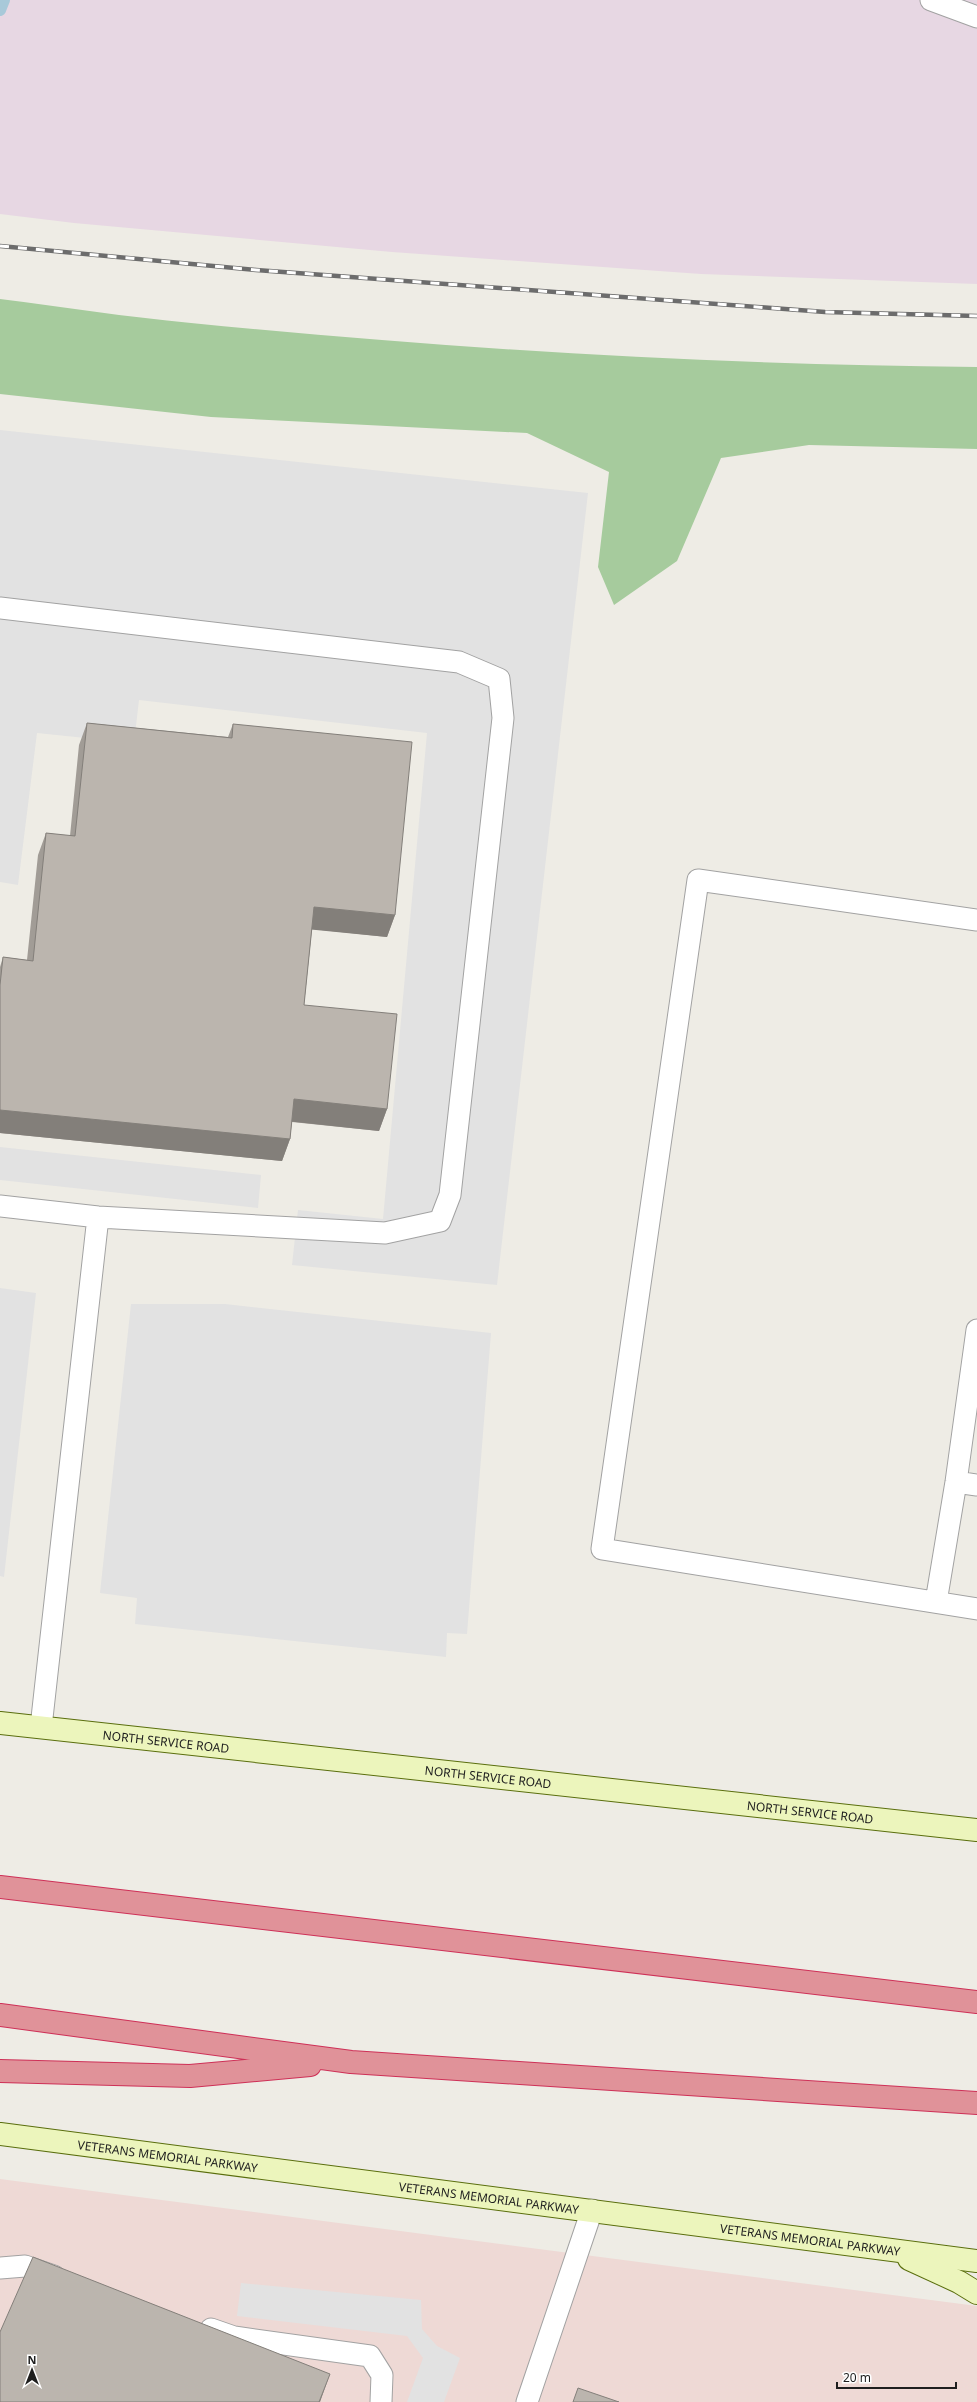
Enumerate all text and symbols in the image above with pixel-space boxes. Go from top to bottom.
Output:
street label: NORTH SERVICE ROAD [102,1726,230,1757]
street label: NORTH SERVICE ROAD [424,1761,552,1792]
street label: NORTH SERVICE ROAD [746,1796,875,1827]
street label: VETERANS MEMORIAL PARKWAY [77,2136,259,2176]
street label: VETERANS MEMORIAL PARKWAY [398,2177,580,2218]
street label: VETERANS MEMORIAL PARKWAY [719,2219,901,2259]
north arrow [12,2350,52,2390]
text: N [28,2352,36,2367]
scale bar [837,2364,956,2390]
text: 20 m [843,2369,871,2386]

